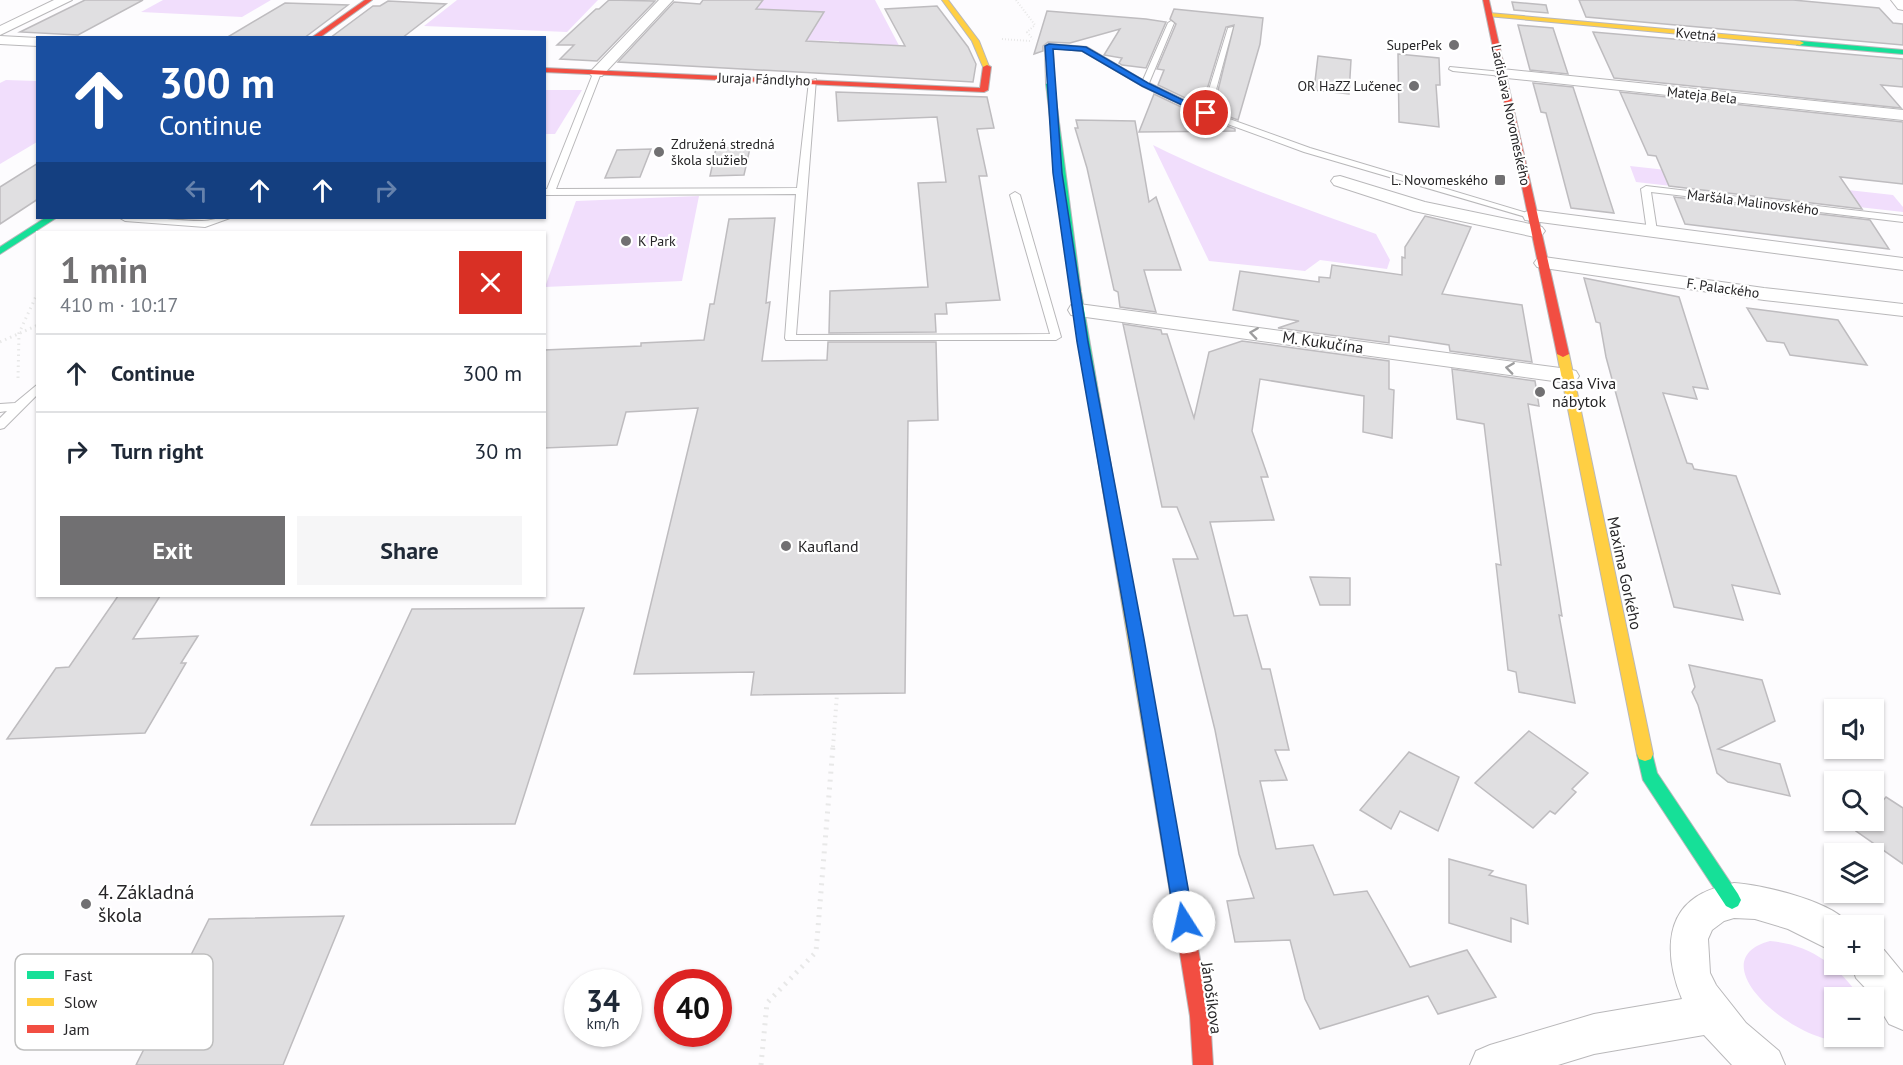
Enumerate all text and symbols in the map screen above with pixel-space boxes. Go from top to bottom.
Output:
street label: Kvetná [1675,23,1717,45]
place label: SuperPek [1386,36,1442,54]
marker: SuperPek [1447,38,1461,52]
street label: Ladislava Novomeského [1487,43,1535,187]
text: 300 m [159,55,275,110]
icon: ahead [60,60,138,138]
street label: Juraja Fándlyho [716,68,811,90]
place label: OR HaZZ Lučenec [1297,77,1402,95]
marker: OR HaZZ Lučenec [1407,79,1421,93]
street label: Mateja Bela [1666,82,1738,108]
pin [1180,87,1231,138]
icon: arrive [1189,96,1222,129]
text: Continue [159,108,262,142]
place label: Združená stredná škola služieb [671,135,775,169]
marker: Združená stredná škola služieb [652,145,666,159]
place label: L. Novomeského [1391,171,1488,189]
marker: L. Novomeského [1493,173,1507,187]
icon: left [180,174,213,207]
icon: ahead [243,174,276,207]
icon: ahead [306,174,339,207]
icon: right [369,174,402,207]
street label: Maršála Malinovského [1686,185,1820,219]
place label: K Park [638,232,676,250]
marker: K Park [619,234,633,248]
text: 1 min [60,246,148,293]
button: close [459,251,522,314]
street label: F. Palackého [1685,274,1761,302]
text: 410 m · 10:17 [60,292,178,318]
street label: M. Kukučína [1281,326,1365,358]
one-way arrow [1249,327,1259,339]
icon: ahead [60,357,93,390]
text: Continue [111,359,195,387]
text: 300 m [462,359,522,387]
one-way arrow [1505,362,1514,374]
place label: Casa Viva nábytok [1552,373,1616,411]
marker: Casa Viva nábytok [1533,385,1547,399]
icon: right [60,435,93,468]
text: Turn right [111,437,203,465]
text: 30 m [474,437,522,465]
street label: Maxima Gorkého [1603,515,1647,631]
button: Exit [60,516,285,585]
button: Share [297,516,522,585]
place label: Kaufland [798,536,859,556]
marker: Kaufland [779,539,793,553]
map controls [1824,699,1884,1047]
button: sound [1824,699,1884,759]
button: search [1824,771,1884,831]
button: layers [1824,843,1884,903]
place label: 4. Základná škola [98,879,194,928]
position arrow [1152,890,1216,954]
marker: 4. Základná škola [79,897,93,911]
button: + [1824,915,1884,975]
legend [15,954,213,1050]
street label: Jánošíkova [1197,960,1227,1035]
text: Fast [64,965,93,985]
speed limit sign: 40 [654,969,732,1047]
text: 34 [586,981,620,1020]
button: − [1824,987,1884,1047]
text: Slow [64,992,98,1012]
text: km/h [587,1014,619,1033]
text: Jam [63,1019,90,1039]

